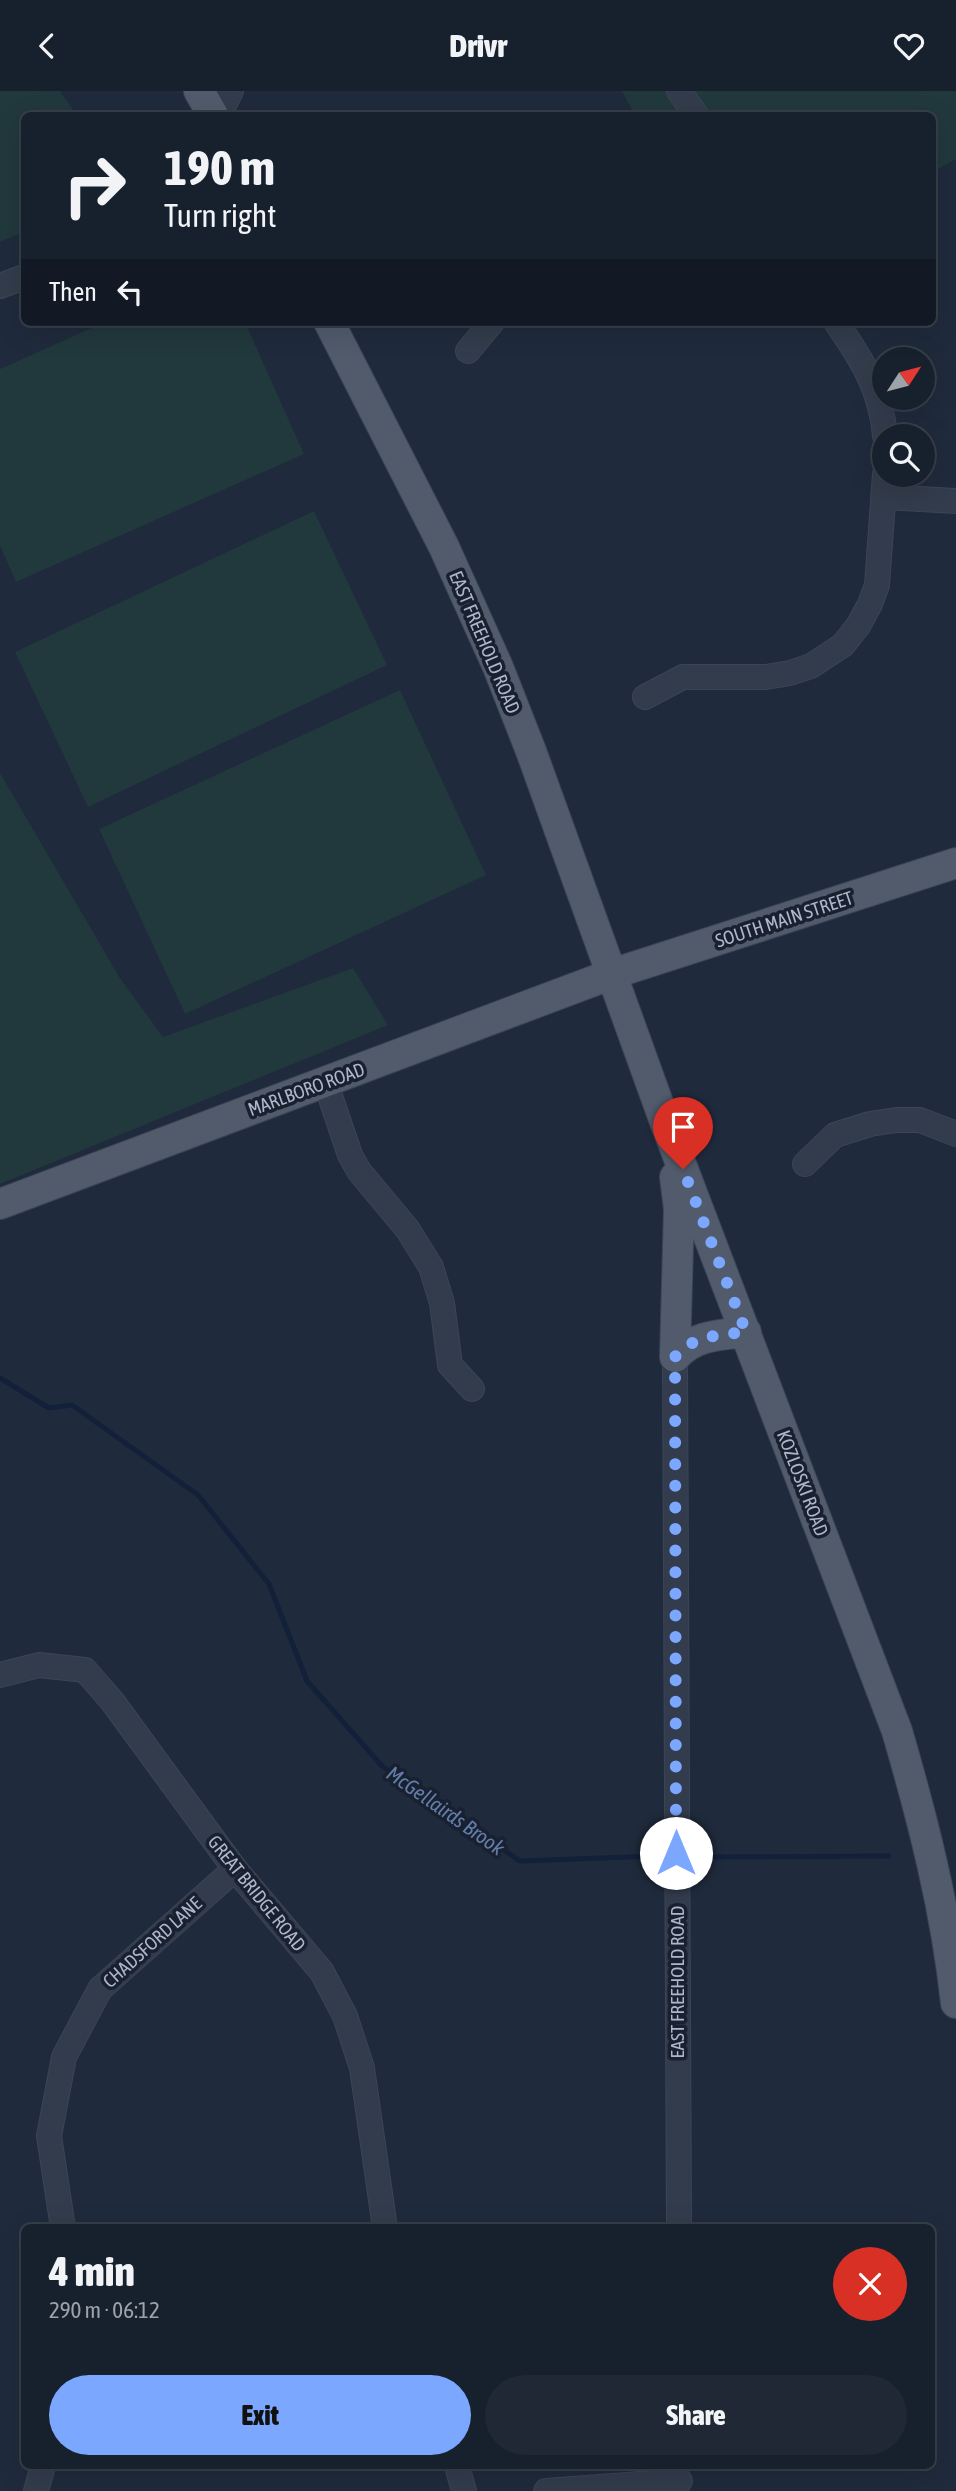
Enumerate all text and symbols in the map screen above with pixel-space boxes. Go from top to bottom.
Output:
icon: back [28,27,66,65]
text: Drivr [449,27,507,64]
icon: heart [890,27,928,65]
text: 190 m [164,139,275,195]
icon: right [49,140,140,231]
text: Turn right [164,197,277,234]
icon: left [111,273,149,311]
text: Then [49,277,97,307]
north arrow [872,347,934,409]
map controls [872,347,935,487]
button: search [872,424,935,487]
street label: EAST FREEHOLD ROAD [445,567,525,717]
street label: SOUTH MAIN STREET [712,886,856,952]
street label: MARLBORO ROAD [245,1058,367,1120]
pin [653,1097,713,1169]
icon: arrive [664,1108,702,1146]
street label: KOZLOSKI ROAD [773,1427,833,1539]
water label: McGellairds Brook [382,1761,510,1860]
position arrow [639,1816,713,1890]
street label: GREAT BRIDGE ROAD [204,1831,310,1955]
street label: CHADSFORD LANE [98,1892,206,1992]
street label: EAST FREEHOLD ROAD [666,1906,688,2058]
text: 4 min [49,2247,135,2295]
button: close [833,2247,907,2321]
text: 290 m · 06:12 [49,2297,160,2323]
button: Exit [49,2375,471,2455]
button: Share [485,2375,907,2455]

